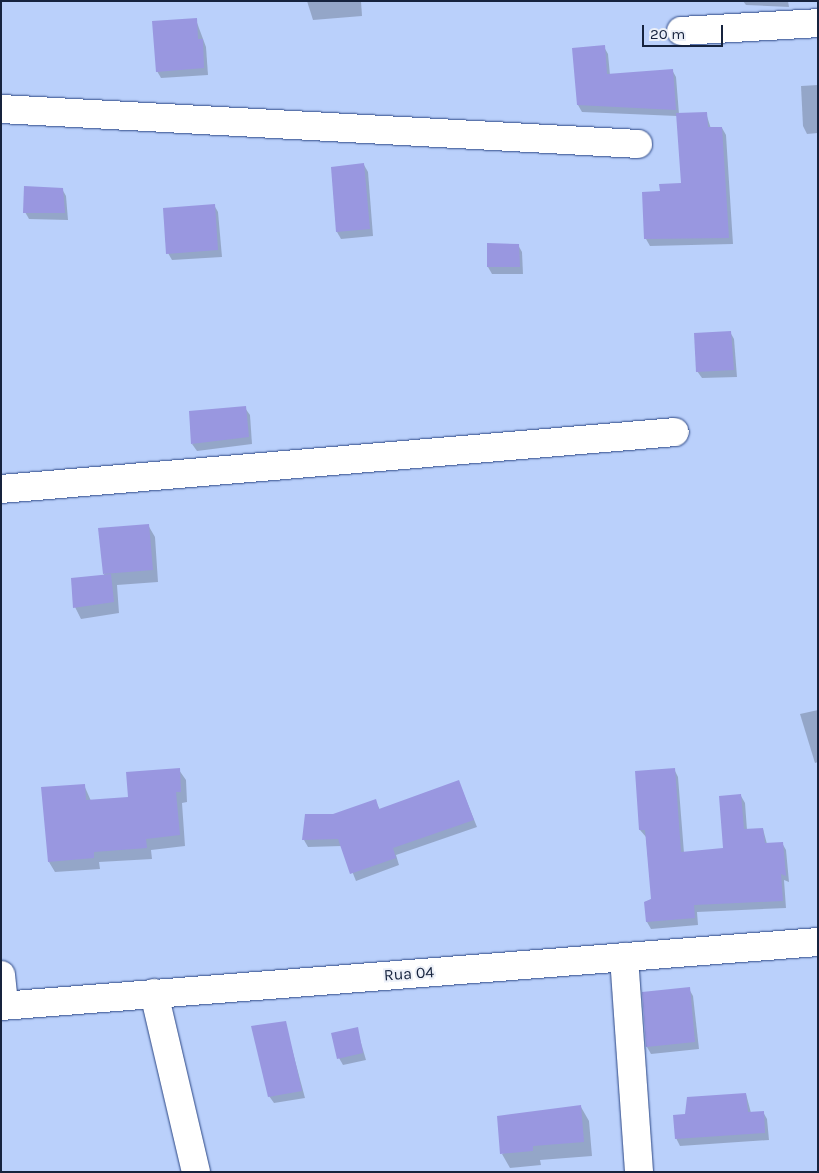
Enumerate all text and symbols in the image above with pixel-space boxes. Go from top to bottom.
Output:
scale bar [644,15,725,47]
text: 20 m [650,25,685,43]
street label: Rua 04 [383,963,435,985]

